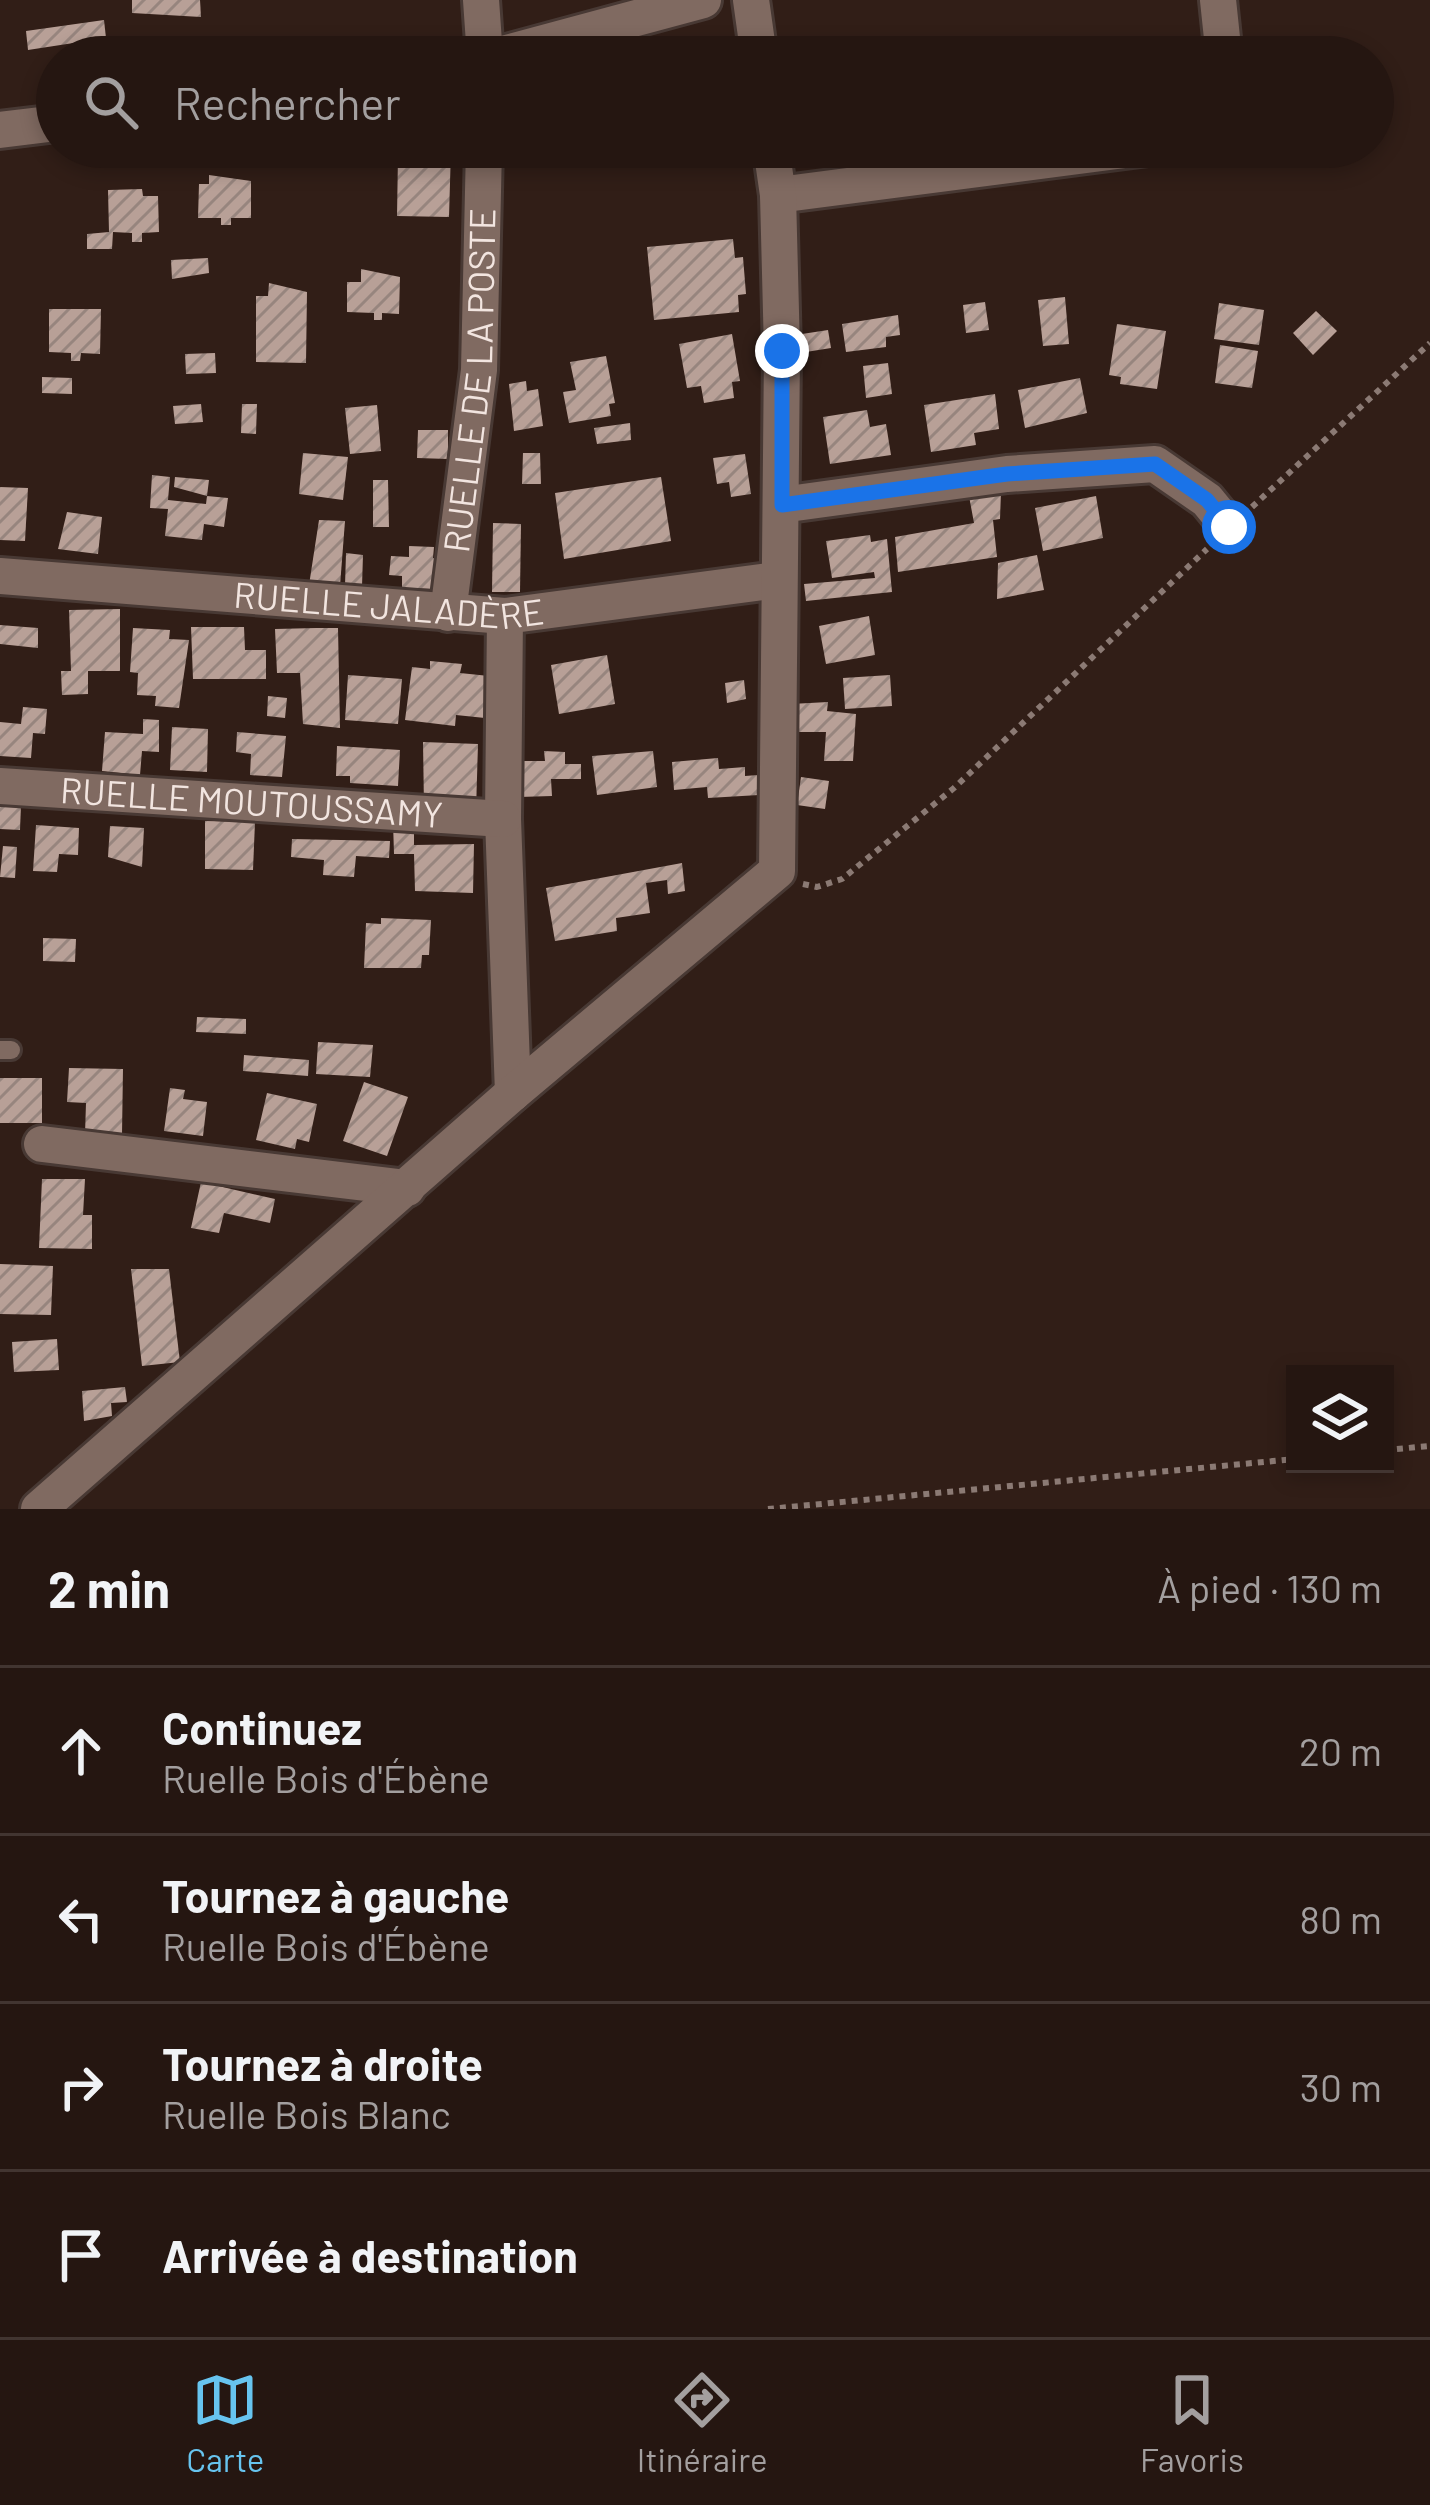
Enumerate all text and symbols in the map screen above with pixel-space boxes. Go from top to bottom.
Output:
search box [36,36,1394,168]
icon: search [78,69,144,135]
text: Rechercher [174,75,401,129]
street label: RUELLE DE LA POSTE [433,208,503,555]
route end [755,324,809,378]
route start [1202,500,1256,554]
street label: RUELLE JALADÈRE [232,572,546,636]
street label: RUELLE MOUTOUSSAMY [59,767,444,835]
map controls [1286,1365,1394,1473]
button: layers [1286,1365,1394,1473]
text: 2 min [48,1557,170,1618]
text: À pied · 130 m [1157,1564,1382,1611]
text: Continuez [162,1700,362,1754]
icon: ahead [48,1718,114,1784]
text: 20 m [1299,1727,1382,1774]
text: Ruelle Bois d'Ébène [162,1754,490,1801]
text: Tournez à gauche [162,1868,509,1922]
icon: left [48,1886,114,1952]
text: 80 m [1300,1895,1382,1942]
text: Ruelle Bois d'Ébène [162,1922,490,1969]
text: Tournez à droite [162,2036,483,2090]
icon: right [48,2054,114,2120]
text: 30 m [1300,2063,1382,2110]
text: Ruelle Bois Blanc [162,2090,451,2137]
icon: arrive [48,2222,114,2288]
text: Arrivée à destination [162,2228,578,2282]
tab: Carte [186,2367,264,2479]
tab: Itinéraire [637,2367,768,2479]
tab: Favoris [1140,2367,1244,2479]

